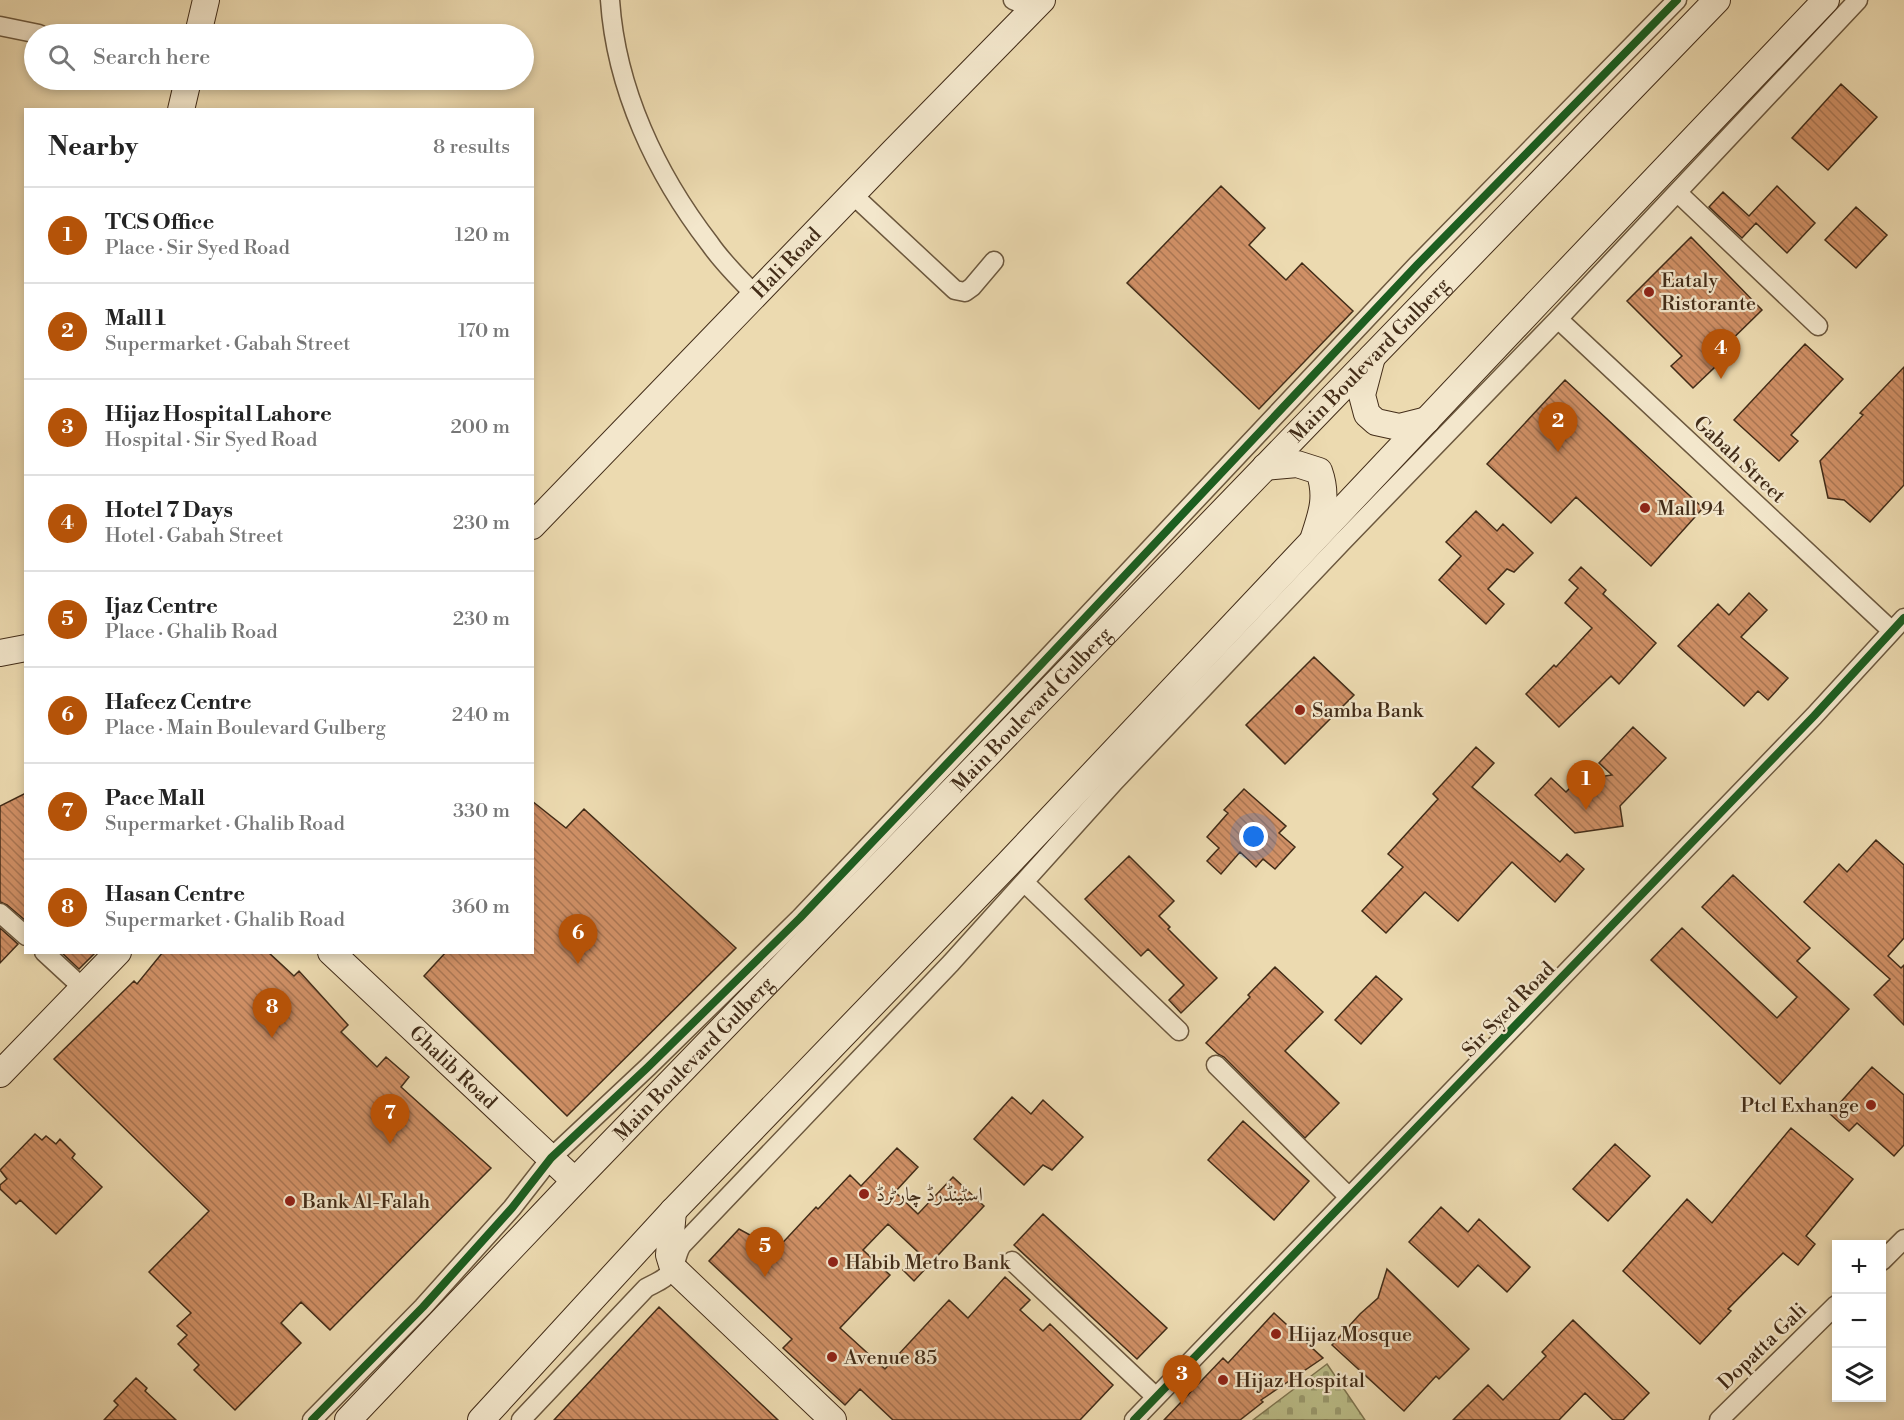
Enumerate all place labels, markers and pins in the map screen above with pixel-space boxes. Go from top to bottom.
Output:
place label: Eataly Ristorante [1661,269,1756,317]
marker: Eataly Ristorante [1642,285,1656,299]
pin: 4 [1702,330,1740,379]
pin: 2 [1538,402,1578,452]
place label: Mall 94 [1657,497,1725,522]
marker: Mall 94 [1638,501,1652,515]
place label: Samba Bank [1312,699,1425,724]
marker: Samba Bank [1293,703,1307,717]
pin: 1 [1566,760,1606,810]
pin: 6 [558,914,598,964]
pin: 8 [252,988,292,1038]
pin: 7 [370,1094,410,1144]
place label: Ptcl Exhange [1740,1094,1859,1119]
marker: Ptcl Exhange [1864,1098,1878,1112]
place label: اسٹینڈرڈ چارٹرڈ [876,1182,983,1208]
marker: اسٹینڈرڈ چارٹرڈ [857,1187,871,1201]
place label: Bank Al-Falah [301,1190,430,1215]
marker: Bank Al-Falah [283,1194,297,1208]
pin: 5 [746,1228,784,1277]
place label: Habib Metro Bank [845,1251,1011,1276]
marker: Habib Metro Bank [826,1255,840,1269]
place label: Hijaz Mosque [1288,1323,1412,1348]
marker: Hijaz Mosque [1269,1327,1283,1341]
place label: Avenue 85 [843,1346,937,1371]
marker: Avenue 85 [825,1350,839,1364]
pin: 3 [1162,1356,1202,1405]
place label: Hijaz Hospital [1235,1369,1365,1394]
marker: Hijaz Hospital [1216,1373,1230,1387]

